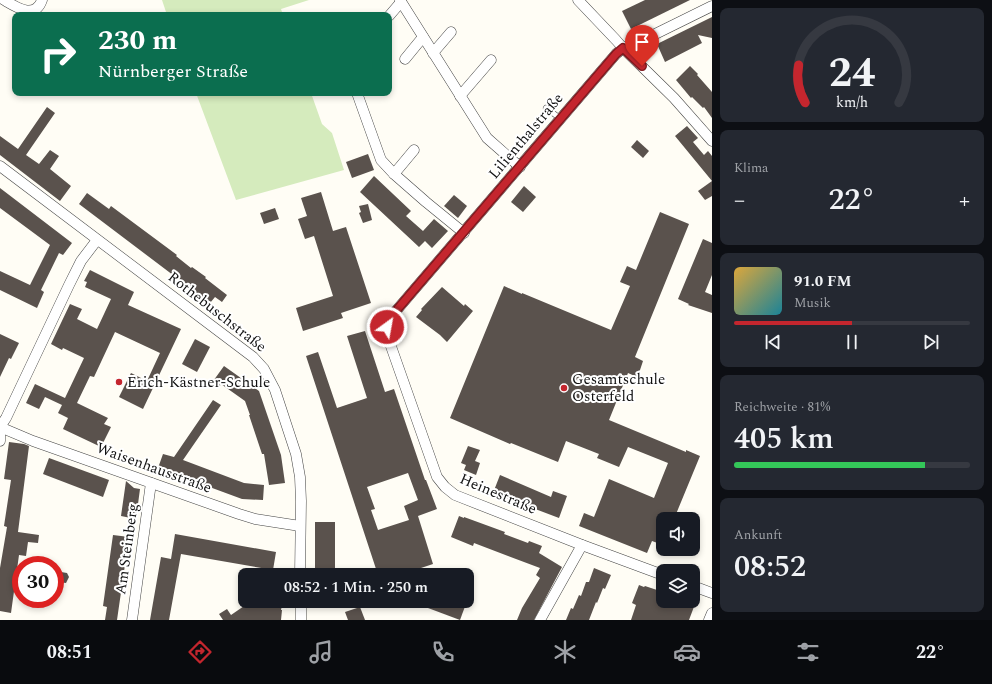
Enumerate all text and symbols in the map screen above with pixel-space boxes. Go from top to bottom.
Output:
text: 230 m [98,19,177,62]
pin [625,25,659,66]
icon: right [32,28,84,80]
icon: arrive [631,31,653,53]
text: 24 [829,42,875,105]
text: Nürnberger Straße [98,58,248,85]
street label: Lilienthalstraße [483,88,569,184]
text: km/h [836,92,868,114]
text: Klima [734,158,768,178]
text: 22° [828,177,876,223]
text: − [734,184,745,217]
text: + [959,184,970,217]
street label: Rothebuschstraße [163,266,271,358]
text: 91.0 FM [794,270,851,293]
text: Musik [794,293,831,313]
position arrow [366,306,408,348]
icon: previous [762,331,784,353]
icon: pause [841,331,863,353]
icon: next [920,331,942,353]
place label: Gesamtschule Osterfeld [572,368,665,408]
place label: Erich-Kästner-Schule [127,371,270,394]
marker: Erich-Kästner-Schule [114,377,124,387]
marker: Gesamtschule Osterfeld [559,383,569,393]
text: Reichweite · 81% [734,397,830,417]
text: 405 km [734,416,834,462]
street label: Waisenhausstraße [93,436,215,500]
street label: Heinestraße [456,467,540,521]
street label: Am Steinberg [109,502,145,596]
map controls [656,512,700,608]
button: sound [656,512,700,556]
text: Ankunft [734,525,782,545]
text: 08:52 [734,544,806,590]
speed limit sign: 30 [12,556,64,608]
button: layers [656,564,700,608]
text: 08:52 · 1 Min. · 250 m [284,576,428,599]
icon: directions [186,638,214,666]
icon: music [307,638,335,666]
icon: phone [429,638,457,666]
icon: climate [551,638,579,666]
icon: car [673,638,701,666]
icon: filters [794,638,822,666]
text: 08:51 [47,639,92,666]
text: 22° [916,639,945,666]

